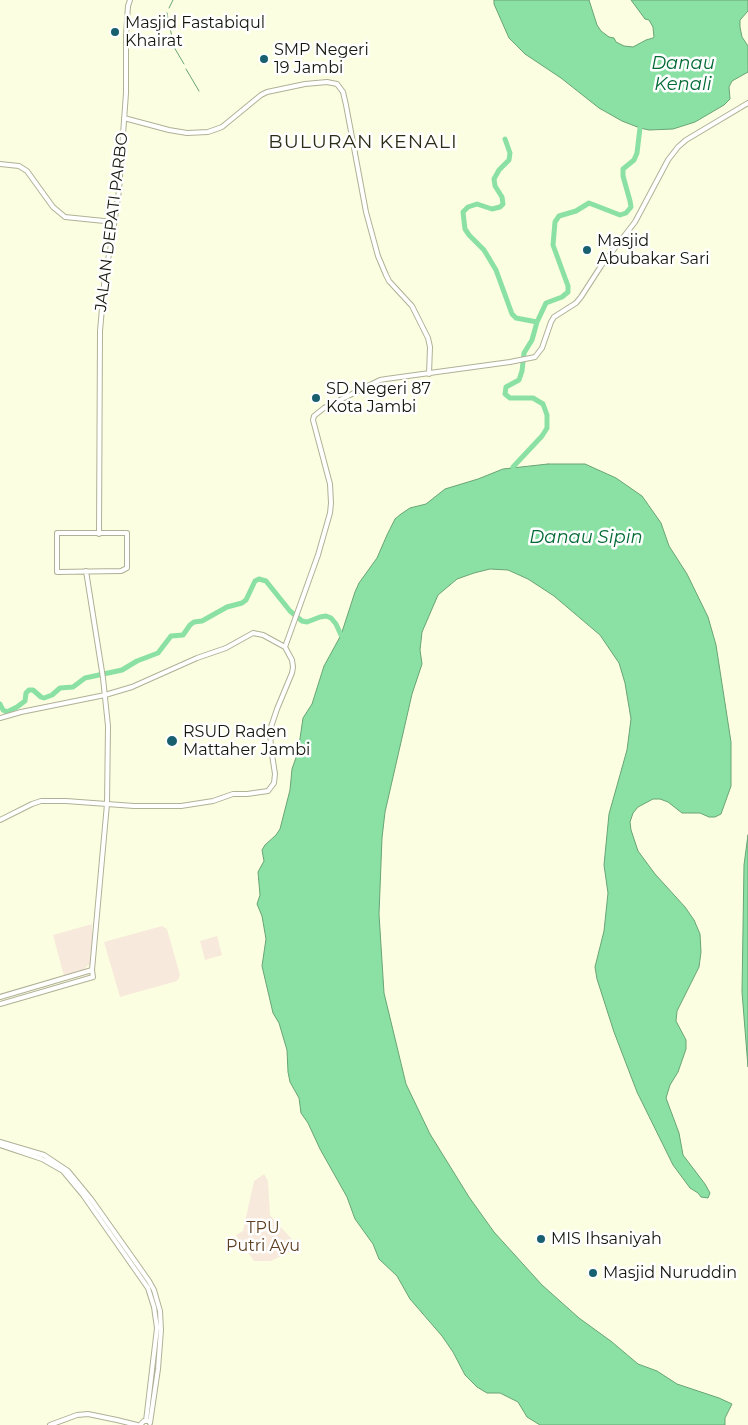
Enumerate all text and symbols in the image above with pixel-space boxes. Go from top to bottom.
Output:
place label: Masjid Fastabiqul Khairat [125,13,265,51]
marker: Masjid Fastabiqul Khairat [109,26,121,38]
place label: SMP Negeri 19 Jambi [274,40,369,78]
marker: SMP Negeri 19 Jambi [258,53,270,65]
water label: Danau Kenali [651,53,715,96]
street label: JALAN DEPATI PARBO [91,131,133,313]
district label: BULURAN KENALI [267,131,459,153]
place label: Masjid Abubakar Sari [597,231,710,269]
marker: Masjid Abubakar Sari [581,244,593,256]
place label: SD Negeri 87 Kota Jambi [326,379,431,417]
marker: SD Negeri 87 Kota Jambi [310,392,322,404]
water label: Danau Sipin [529,527,643,549]
place label: RSUD Raden Mattaher Jambi [183,722,310,760]
marker: RSUD Raden Mattaher Jambi [165,734,179,748]
park label: TPU Putri Ayu [226,1218,300,1256]
place label: MIS Ihsaniyah [551,1229,662,1249]
marker: MIS Ihsaniyah [535,1233,547,1245]
place label: Masjid Nuruddin [603,1263,737,1283]
marker: Masjid Nuruddin [587,1267,599,1279]

